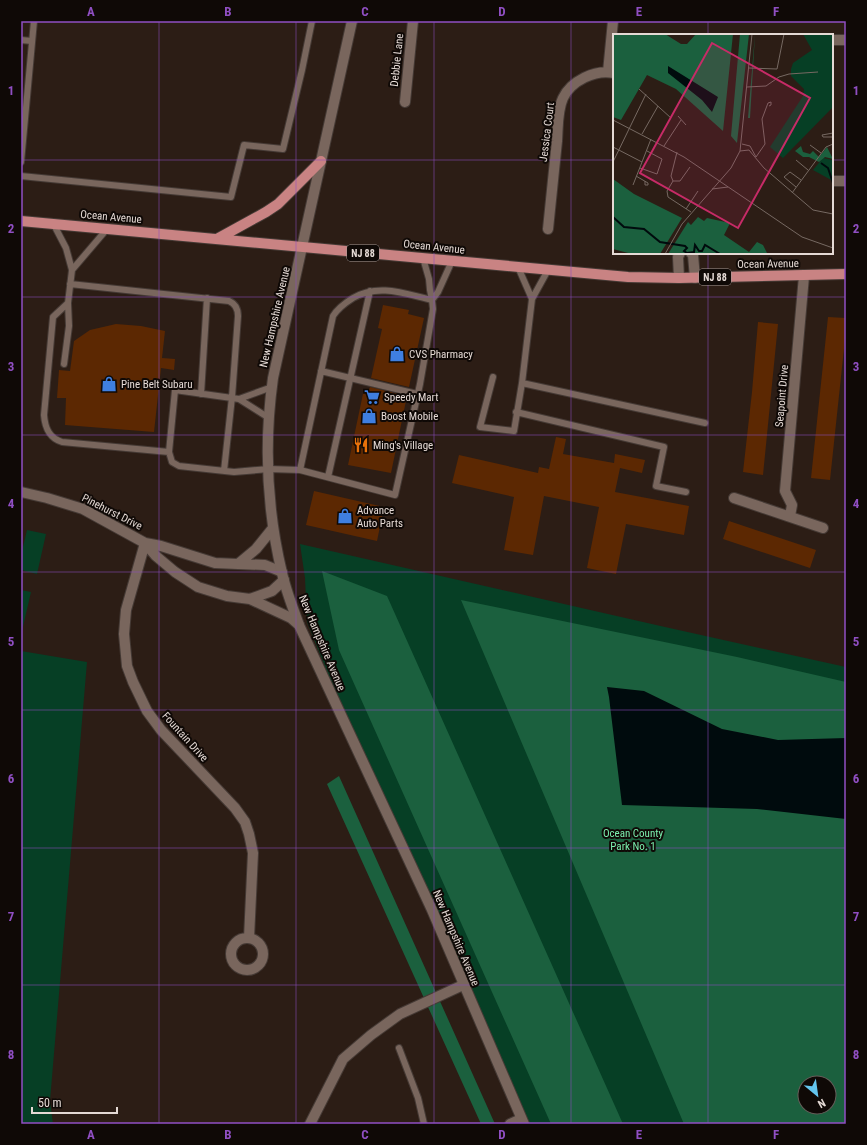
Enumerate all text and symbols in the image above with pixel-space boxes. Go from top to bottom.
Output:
text: A [87,4,95,19]
text: B [224,4,232,19]
text: C [361,4,369,19]
text: D [498,4,506,19]
text: E [636,4,643,19]
text: F [773,4,779,19]
street label: Debbie Lane [388,33,406,87]
inset map [613,34,833,254]
text: 1 [8,83,14,98]
text: 1 [853,83,859,98]
street label: Jessica Court [537,102,557,162]
street label: Ocean Avenue [80,208,142,226]
text: 2 [8,221,15,236]
text: 2 [853,221,860,236]
street label: Ocean Avenue [403,237,465,257]
road number: NJ 88 [347,245,379,261]
street label: Ocean Avenue [737,257,799,271]
street label: New Hampshire Avenue [257,265,293,369]
road number: NJ 88 [699,269,731,285]
shop icon: CVS Pharmacy [388,345,406,363]
place label: CVS Pharmacy [409,348,473,361]
text: 3 [8,359,14,374]
text: 3 [853,359,859,374]
street label: Seapoint Drive [773,364,791,428]
shop icon: Pine Belt Subaru [100,375,118,393]
place label: Pine Belt Subaru [121,378,192,391]
supermarket icon: Speedy Mart [363,388,381,406]
place label: Speedy Mart [384,391,438,404]
shop icon: Boost Mobile [360,407,378,425]
place label: Boost Mobile [381,410,438,423]
restaurant icon: Ming's Village [352,436,370,454]
place label: Ming's Village [373,439,433,452]
street label: Pinehurst Drive [80,491,144,533]
text: 4 [8,496,15,511]
text: 4 [853,496,860,511]
place label: Advance Auto Parts [357,504,403,530]
shop icon: Advance Auto Parts [336,507,354,525]
street label: New Hampshire Avenue [296,593,348,693]
text: 5 [8,634,15,649]
text: 5 [853,634,860,649]
street label: Fountain Drive [159,710,211,764]
text: 6 [8,771,15,786]
text: 6 [853,771,860,786]
park label: Ocean County Park No. 1 [603,827,664,853]
street label: New Hampshire Avenue [430,888,482,988]
text: 7 [8,909,15,924]
text: 7 [853,909,860,924]
text: 8 [8,1047,14,1062]
text: 8 [853,1047,859,1062]
north arrow [797,1075,837,1115]
scale bar [32,1089,117,1115]
text: 50 m [38,1096,62,1110]
text: N [815,1096,828,1111]
text: A [87,1127,95,1142]
text: B [224,1127,232,1142]
text: C [361,1127,369,1142]
text: D [498,1127,506,1142]
text: E [636,1127,643,1142]
text: F [773,1127,779,1142]

